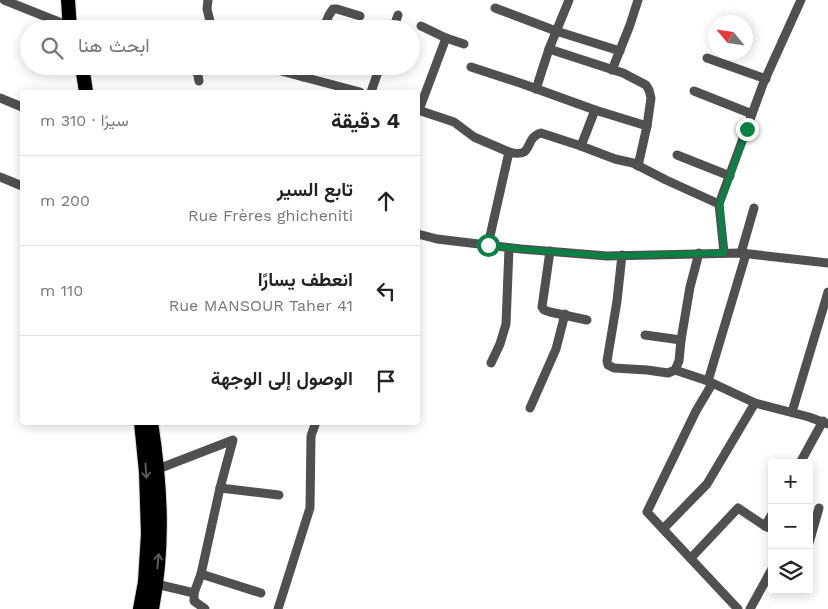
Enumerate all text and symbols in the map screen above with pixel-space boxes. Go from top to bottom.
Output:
north arrow [708,15,753,60]
search box [20,20,420,75]
icon: search [38,34,66,62]
text: ابحث هنا [78,34,150,57]
text: 4 دقيقة [331,108,400,133]
text: سيرًا · 310 m [40,111,129,130]
route end [736,118,759,141]
text: تابع السير [277,178,353,201]
icon: ahead [372,187,400,215]
text: 200 m [40,191,90,210]
text: Rue Frères ghicheniti [188,206,353,225]
route start [477,234,500,257]
text: انعطف يسارًا [258,268,353,291]
icon: left [372,277,400,305]
text: 110 m [40,281,83,300]
text: 41 Rue MANSOUR Taher [169,296,353,315]
text: الوصول إلى الوجهة [211,367,353,390]
icon: arrive [372,367,400,395]
map controls [768,459,813,594]
button: + [768,459,813,504]
one-way arrow [141,463,151,479]
button: − [768,504,813,549]
button: layers [768,549,813,594]
one-way arrow [154,553,163,569]

